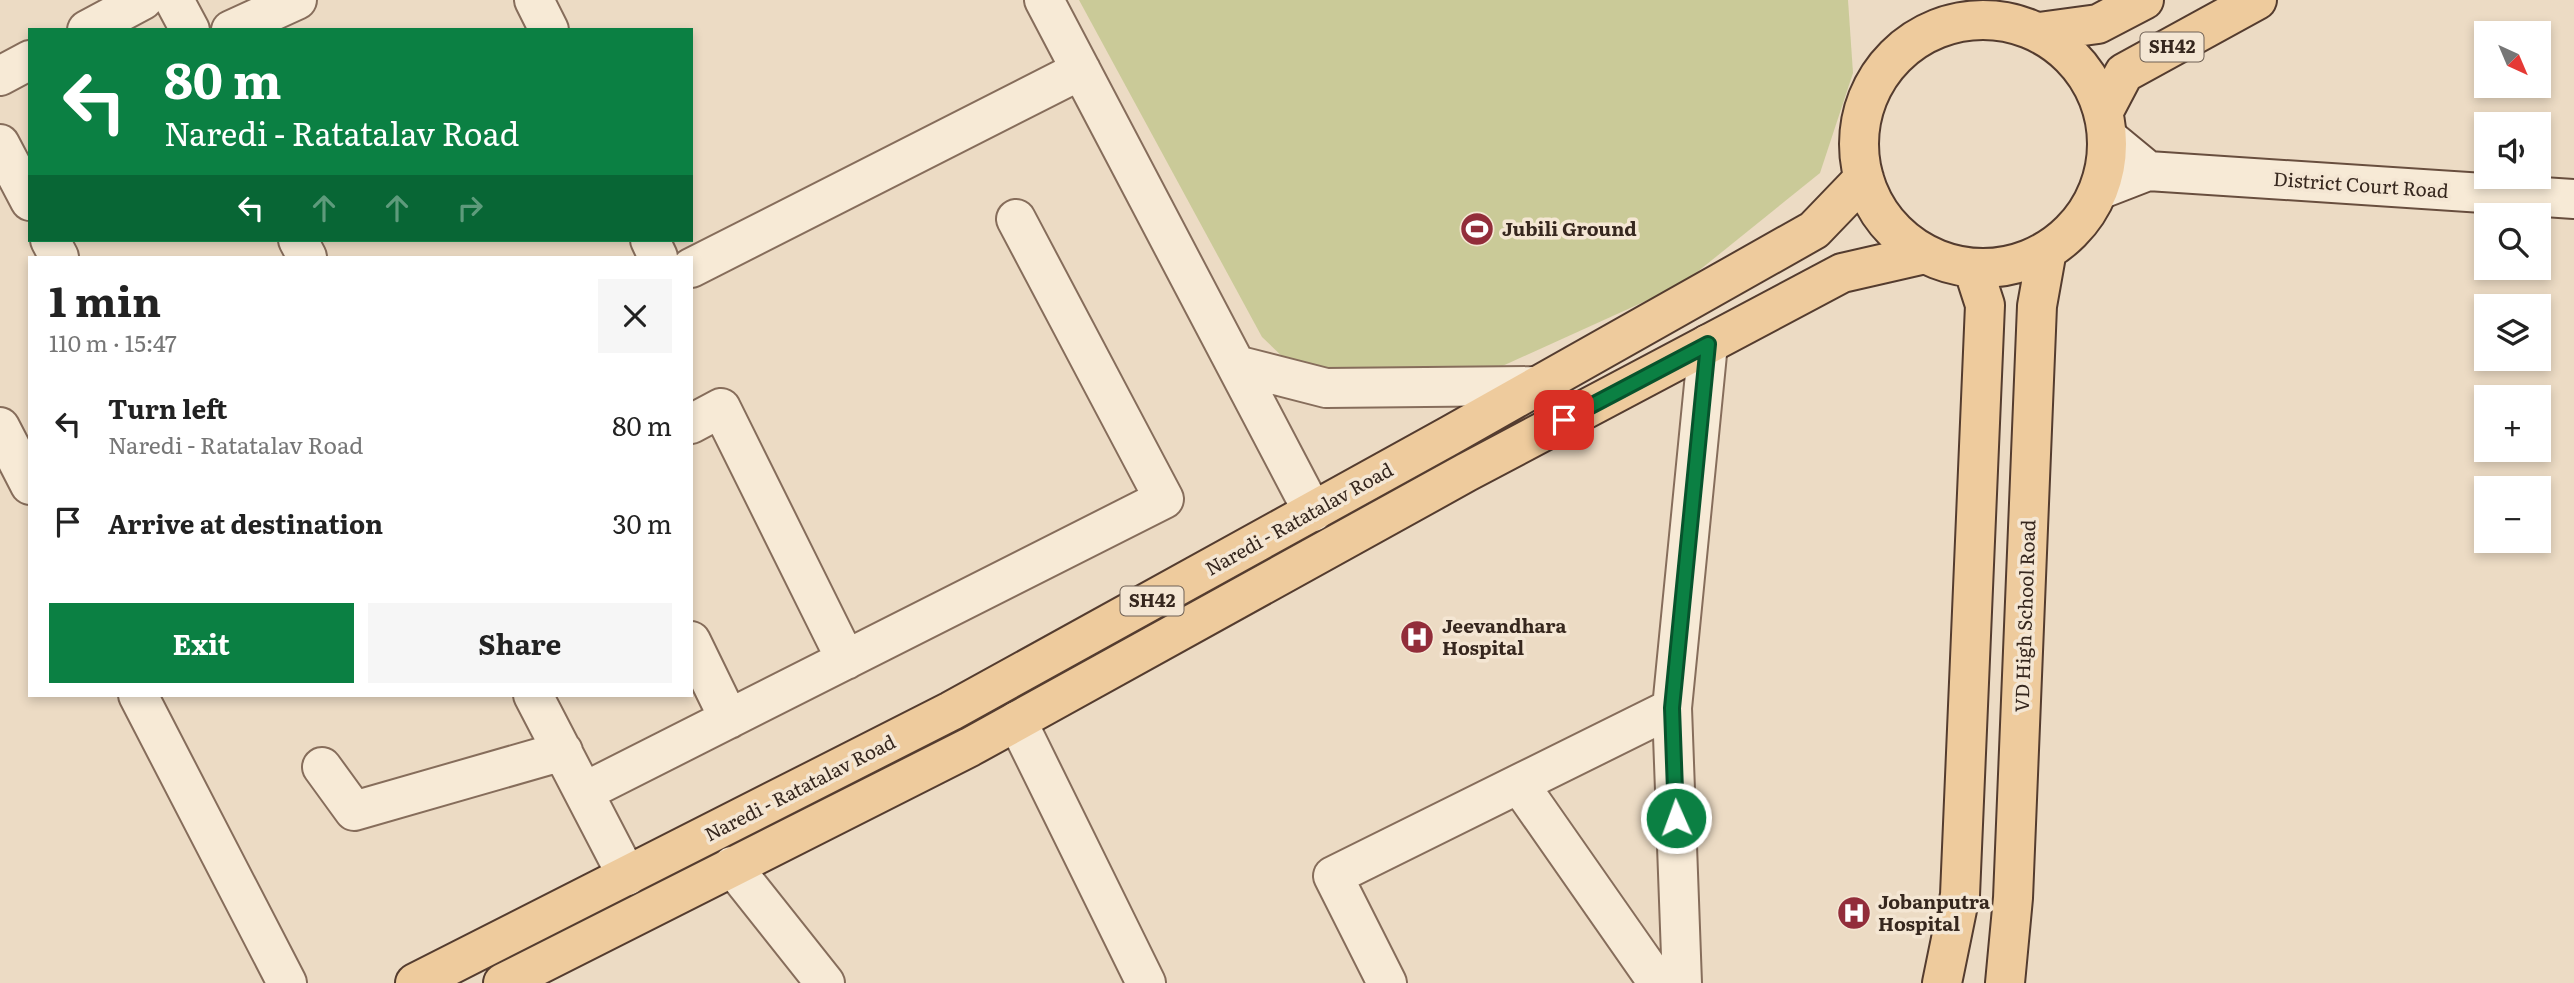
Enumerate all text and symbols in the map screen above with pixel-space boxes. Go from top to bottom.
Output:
north arrow [2474,21,2552,98]
map controls [2474,21,2551,553]
road number: SH42 [2140,32,2204,62]
text: 80 m [164,41,282,114]
icon: left [49,56,140,147]
text: Naredi - Ratatalav Road [164,108,519,156]
button: sound [2474,112,2551,189]
street label: District Court Road [2272,164,2450,204]
icon: left [232,189,270,227]
icon: ahead [305,189,343,227]
icon: ahead [378,189,416,227]
icon: right [451,189,489,227]
button: search [2474,203,2551,280]
sports icon: Jubili Ground [1458,210,1496,248]
place label: Jubili Ground [1502,214,1637,242]
text: 1 min [49,268,161,330]
button: close [598,279,672,353]
button: layers [2474,294,2551,371]
text: 110 m · 15:47 [49,325,177,359]
button: + [2474,385,2551,462]
text: Turn left [108,388,227,427]
pin [1534,390,1594,450]
icon: arrive [1545,401,1583,439]
icon: left [49,405,87,443]
text: 80 m [612,405,672,444]
text: Naredi - Ratatalav Road [108,427,363,461]
street label: Naredi - Ratatalav Road [1199,455,1398,582]
button: − [2474,476,2551,553]
icon: arrive [49,503,87,541]
text: Arrive at destination [108,503,383,542]
text: 30 m [612,503,672,542]
street label: VD High School Road [2007,519,2041,713]
road number: SH42 [1120,586,1184,616]
button: Exit [49,603,354,683]
button: Share [368,603,672,683]
place label: Jeevandhara Hospital [1442,611,1567,661]
hospital icon: Jeevandhara Hospital [1398,618,1436,656]
street label: Naredi - Ratatalav Road [699,727,900,847]
position arrow [1639,781,1713,855]
place label: Jobanputra Hospital [1878,887,1990,937]
hospital icon: Jobanputra Hospital [1835,894,1873,932]

